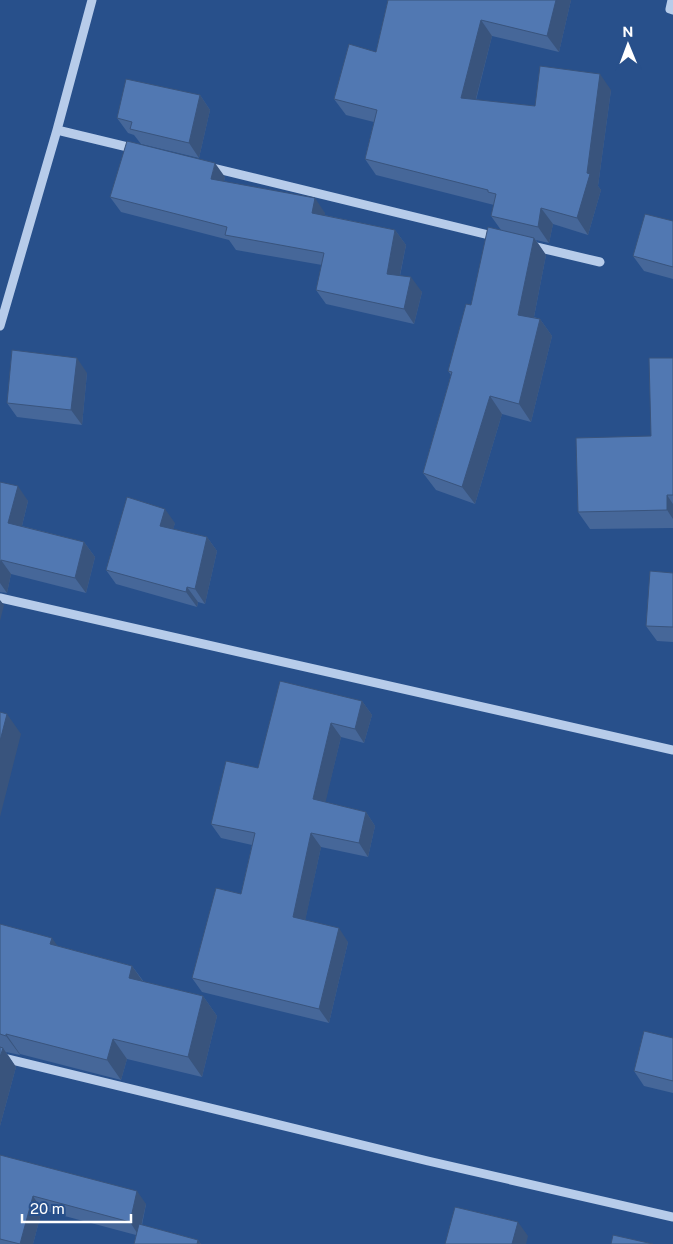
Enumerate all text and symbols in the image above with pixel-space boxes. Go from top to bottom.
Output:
north arrow [603,20,653,70]
text: N [622,24,633,40]
scale bar [22,1192,131,1224]
text: 20 m [30,1200,65,1217]

